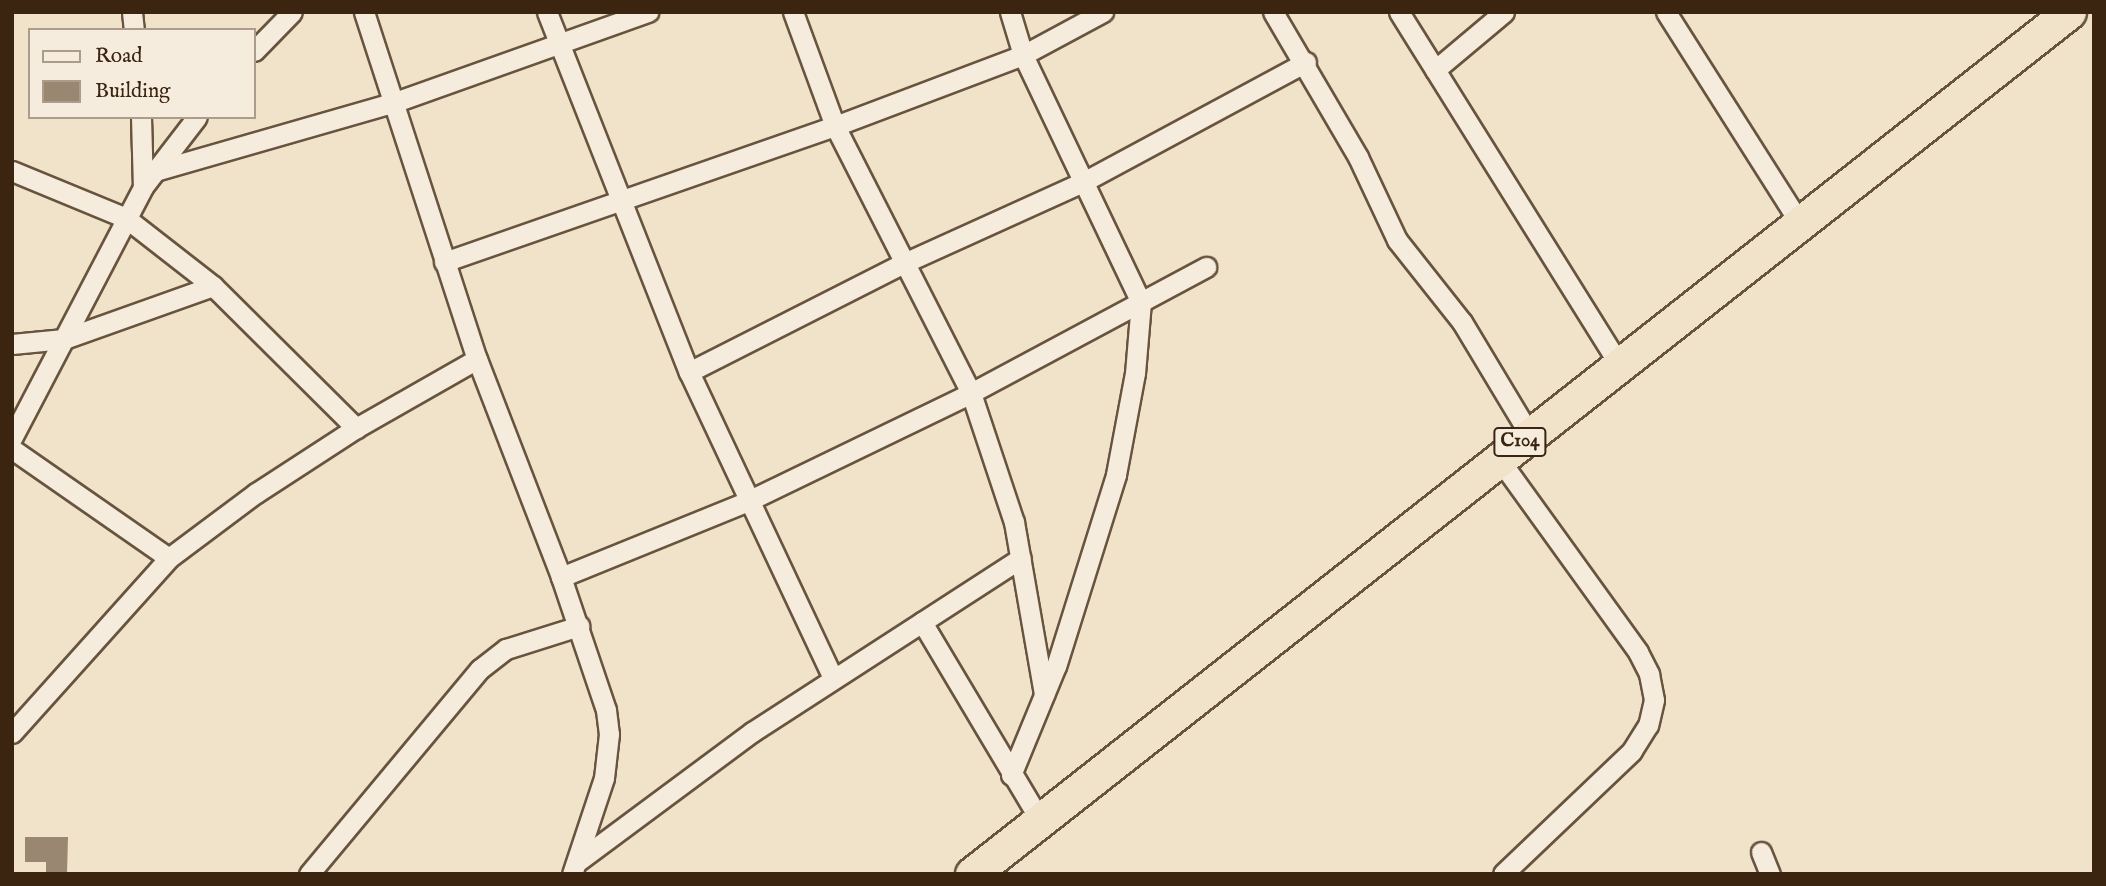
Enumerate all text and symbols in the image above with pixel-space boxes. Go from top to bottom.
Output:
legend [28,28,256,119]
text: Road [95,43,142,70]
text: Building [95,78,170,105]
road number: C104 [1492,426,1548,458]

